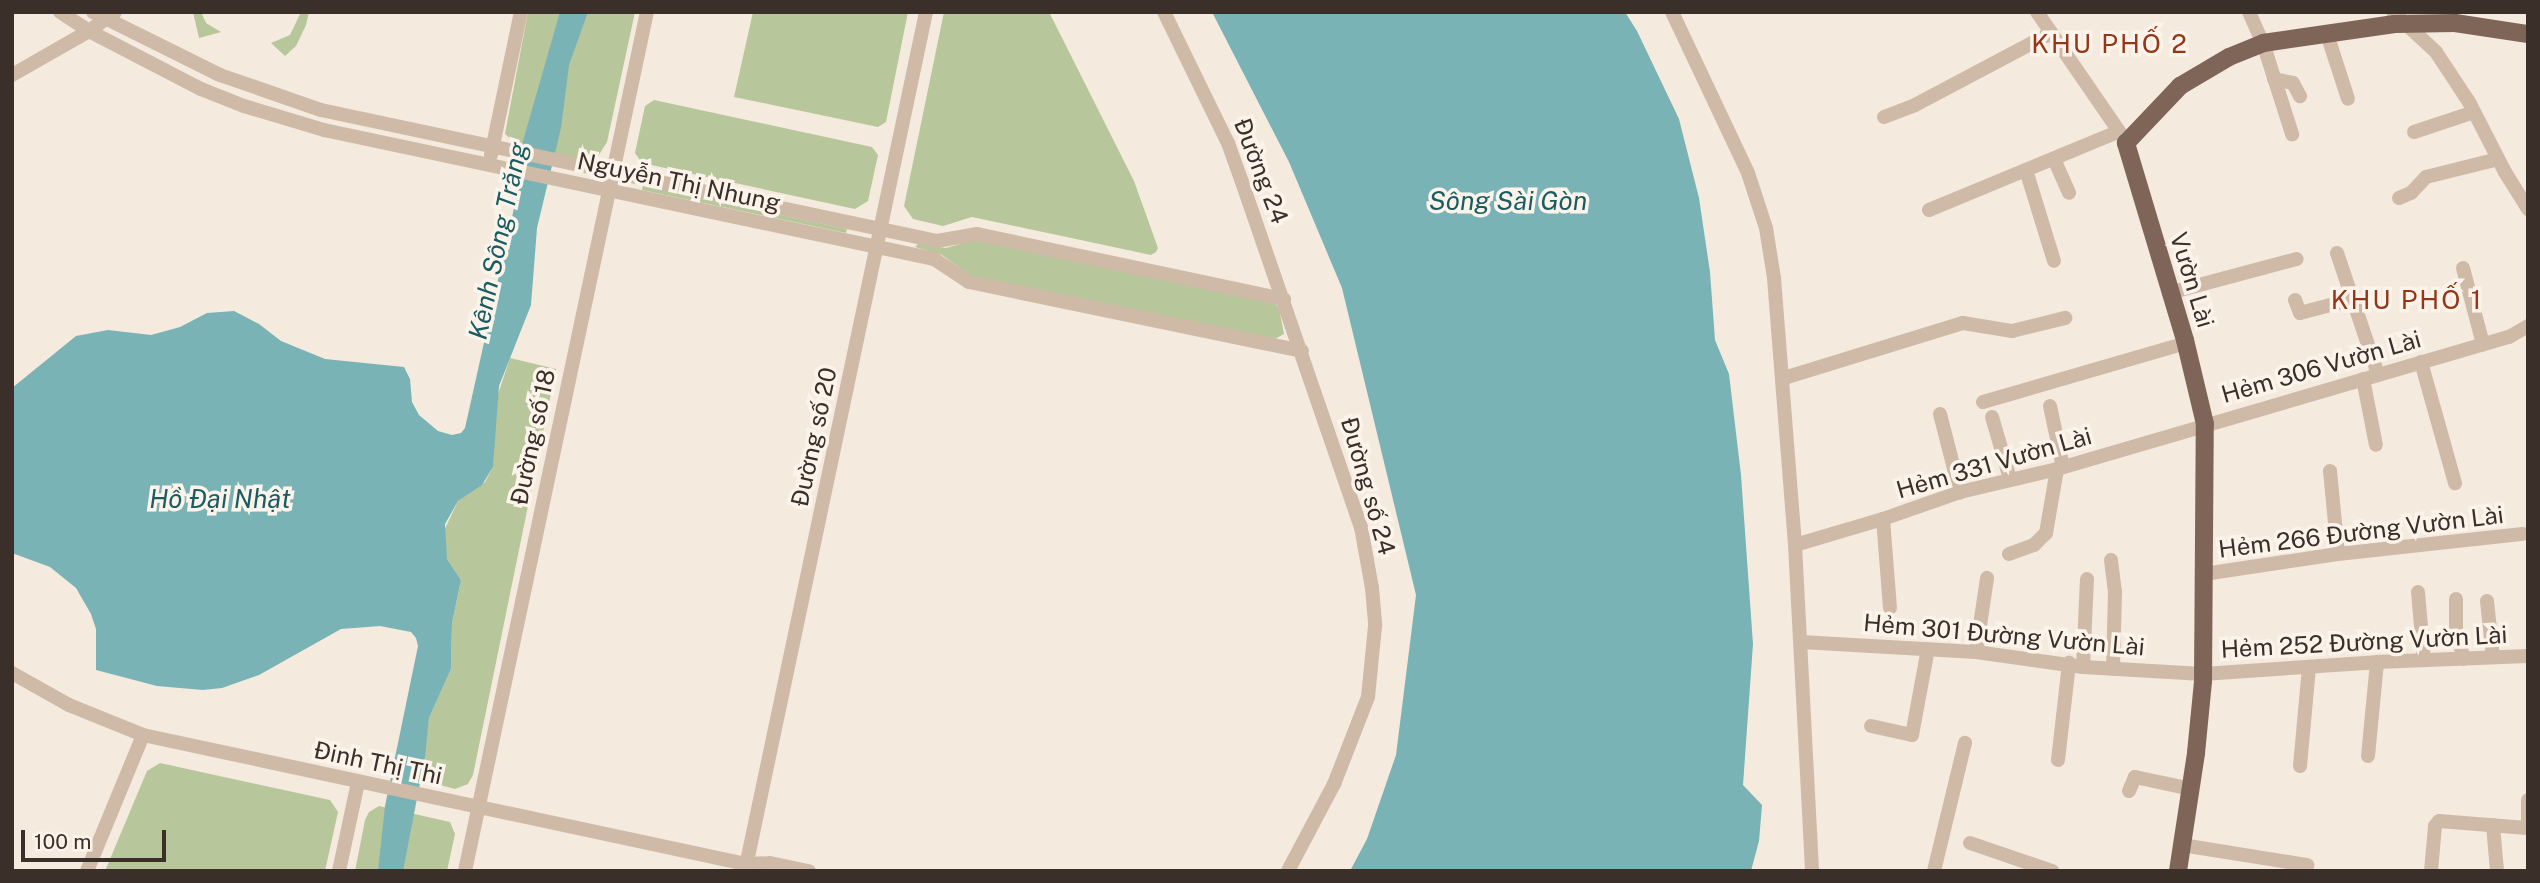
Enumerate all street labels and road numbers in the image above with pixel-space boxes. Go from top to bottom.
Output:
street label: Đường 24 [1228,114,1294,228]
street label: Nguyễn Thị Nhung [575,146,783,218]
street label: Vườn Lài [2164,229,2220,331]
street label: Hẻm 306 Vườn Lài [2218,325,2424,409]
street label: Đường số 20 [785,365,843,509]
street label: Đường số 18 [505,367,561,507]
street label: Đường số 24 [1335,414,1401,558]
street label: Hẻm 331 Vườn Lài [1893,421,2095,505]
street label: Hẻm 266 Đường Vườn Lài [2217,500,2505,564]
street label: Hẻm 301 Đường Vườn Lài [1862,608,2146,662]
street label: Hẻm 252 Đường Vườn Lài [2220,620,2508,664]
street label: Đinh Thị Thi [311,735,445,791]

